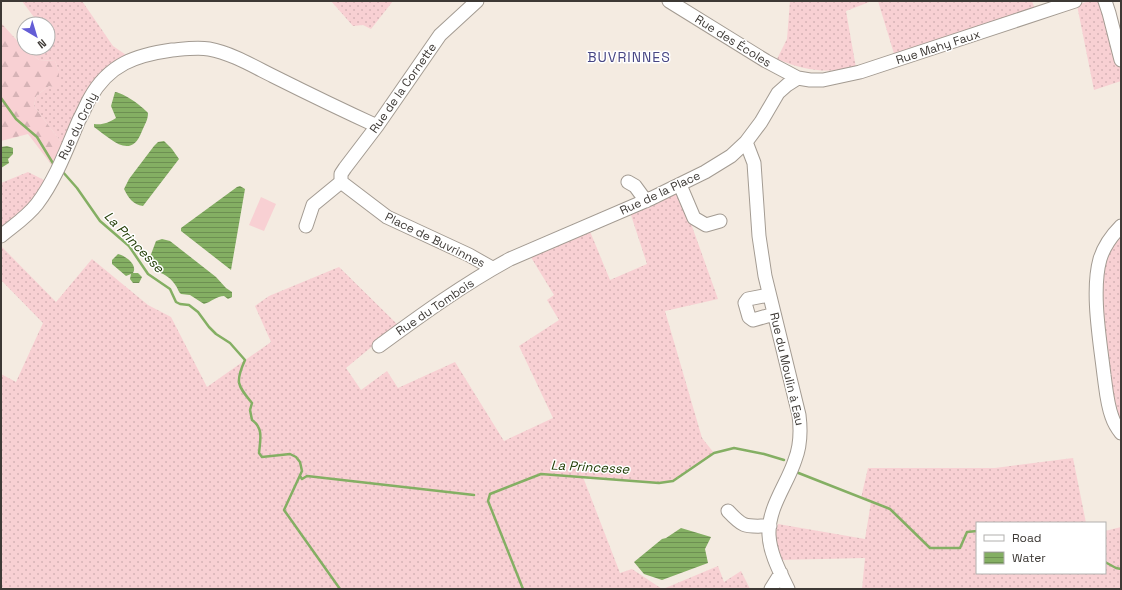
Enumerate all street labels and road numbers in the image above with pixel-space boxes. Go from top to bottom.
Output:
street label: Rue des Écoles [692,11,774,71]
street label: Rue Mahy Faux [894,26,982,68]
street label: Rue de la Cornette [366,40,440,136]
street label: Rue du Croly [55,90,101,162]
street label: Rue de la Place [617,167,703,219]
street label: Place de Buvrinnes [382,209,488,271]
street label: Rue du Tombois [393,275,477,339]
street label: Rue du Moulin à Eau [766,311,808,427]

